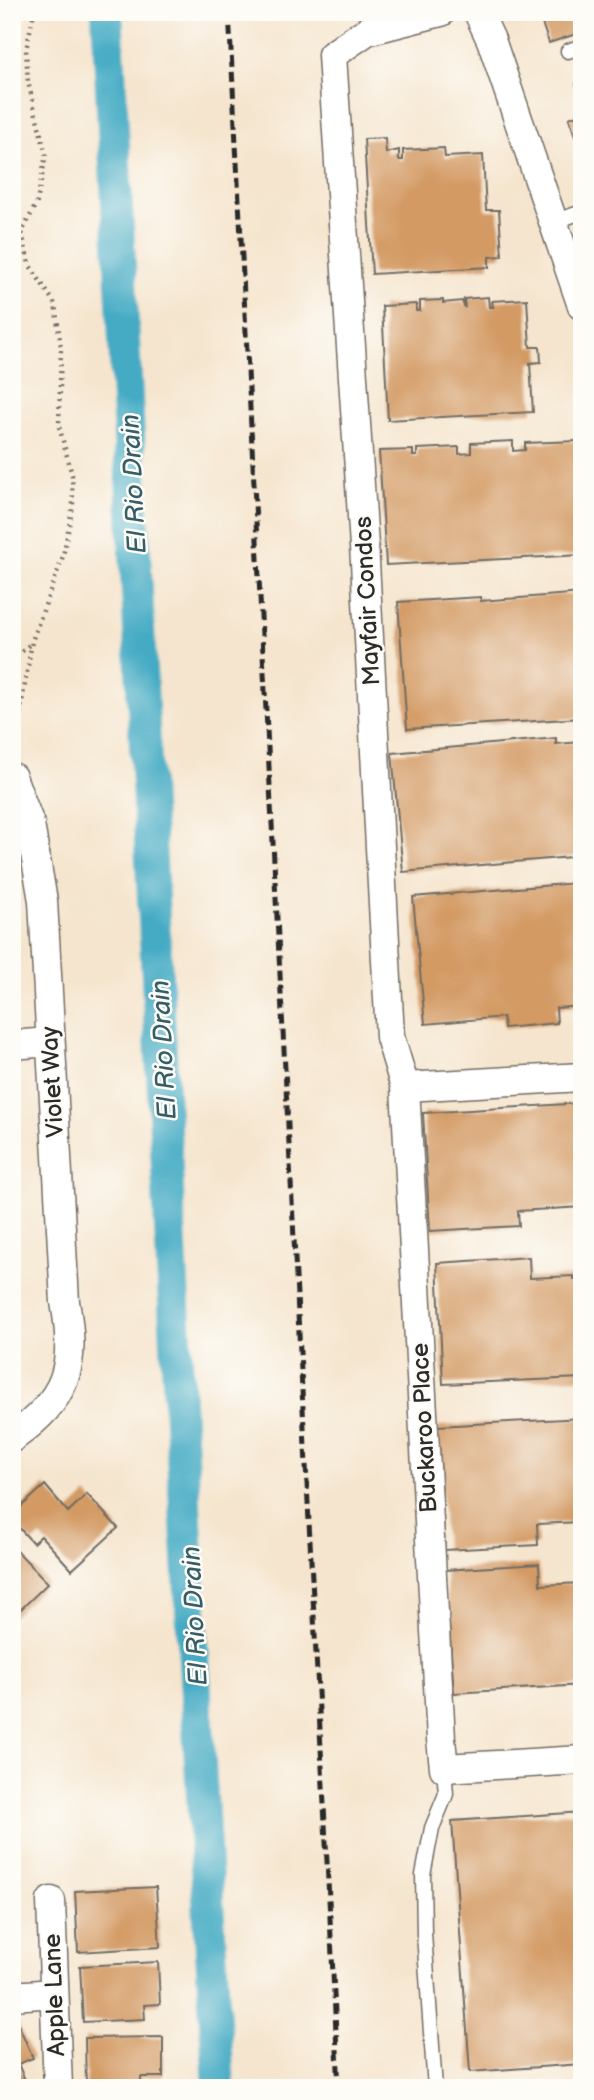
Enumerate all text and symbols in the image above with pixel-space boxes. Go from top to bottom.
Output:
water label: El Rio Drain [115,413,154,555]
street label: Mayfair Condos [349,515,386,686]
water label: El Rio Drain [145,979,184,1121]
street label: Violet Way [35,1025,70,1138]
street label: Buckaroo Place [406,1342,443,1514]
water label: El Rio Drain [176,1545,215,1687]
street label: Apple Lane [38,1933,71,2057]

